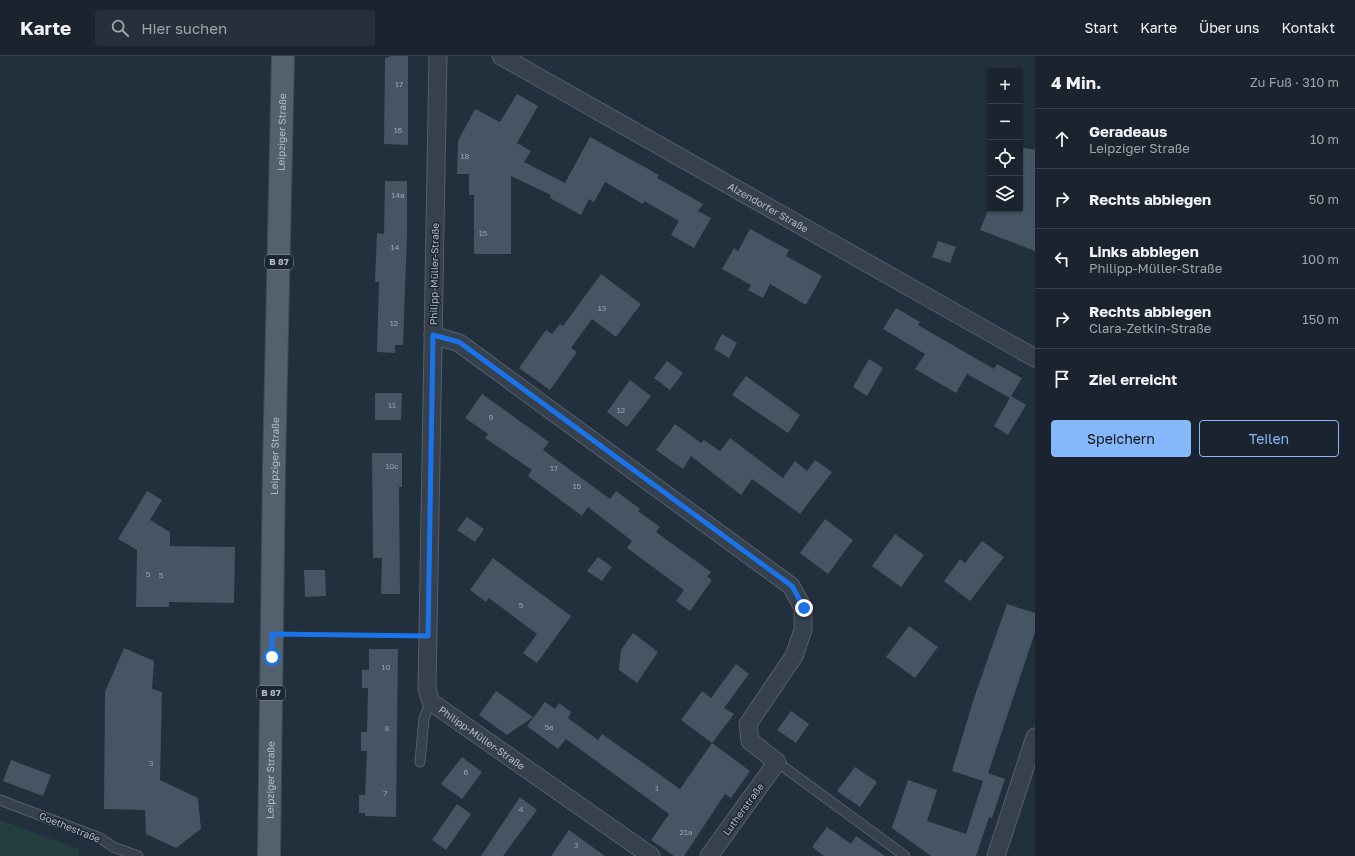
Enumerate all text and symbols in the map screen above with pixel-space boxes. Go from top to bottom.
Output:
search box [95,10,375,46]
text: Karte [20,16,71,39]
icon: search [109,17,131,39]
text: Hier suchen [141,19,227,37]
text: Start [1085,19,1118,36]
text: Karte [1140,19,1177,36]
text: Über uns [1199,19,1259,36]
text: Kontakt [1281,19,1335,36]
map controls [987,68,1023,212]
button: + [987,68,1023,104]
text: 4 Min. [1051,72,1101,93]
text: Zu Fuß · 310 m [1250,74,1339,90]
house number: 17 [395,79,403,89]
street label: Leipziger Straße [274,93,288,171]
button: − [987,104,1023,140]
text: Geradeaus [1089,122,1167,140]
house number: 16 [394,125,403,135]
icon: ahead [1051,128,1073,150]
text: 10 m [1310,131,1339,147]
button: locate [987,140,1023,176]
text: Leipziger Straße [1089,140,1190,156]
house number: 18 [461,151,469,161]
button: layers [987,176,1023,212]
street label: Alzendorfer Straße [726,180,811,235]
icon: right [1051,188,1073,210]
house number: 14a [391,190,405,200]
text: Rechts abbiegen [1089,190,1211,208]
text: 50 m [1309,191,1339,207]
street label: Philipp-Müller-Straße [427,222,441,325]
house number: 15 [479,228,488,238]
house number: 14 [391,242,399,252]
text: Links abbiegen [1089,242,1199,260]
icon: left [1051,248,1073,270]
text: 100 m [1302,251,1339,267]
road number: B 87 [265,255,293,269]
text: Philipp-Müller-Straße [1089,260,1222,276]
text: Rechts abbiegen [1089,302,1211,320]
house number: 13 [598,303,607,313]
icon: right [1051,308,1073,330]
text: 150 m [1302,311,1339,327]
house number: 12 [390,318,399,328]
text: Clara-Zetkin-Straße [1089,320,1211,336]
icon: arrive [1051,368,1073,390]
text: Ziel erreicht [1089,370,1177,388]
house number: 11 [388,400,396,410]
house number: 12 [617,405,626,415]
house number: 9 [489,412,494,422]
street label: Leipziger Straße [268,417,281,495]
button: Speichern [1051,420,1191,457]
button: Teilen [1199,420,1339,457]
house number: 10c [385,461,399,471]
house number: 17 [550,463,558,473]
house number: 15 [573,481,582,491]
house number: 5 [146,569,151,579]
house number: 5 [159,570,164,580]
route end [795,599,813,617]
house number: 5 [519,600,524,610]
route start [263,648,281,666]
house number: 10 [382,662,390,672]
road number: B 87 [257,686,285,700]
street label: Philipp-Müller-Straße [437,703,528,772]
house number: 5a [544,722,554,732]
house number: 8 [385,723,390,733]
street label: Leipziger Straße [263,741,276,819]
house number: 3 [149,758,154,768]
house number: 6 [464,767,469,777]
street label: Lutherstraße [720,780,766,838]
house number: 1 [655,783,659,793]
house number: 7 [383,788,387,798]
house number: 4 [519,804,524,814]
street label: Goethestraße [38,809,103,845]
house number: 21a [679,827,693,837]
house number: 3 [574,840,579,850]

